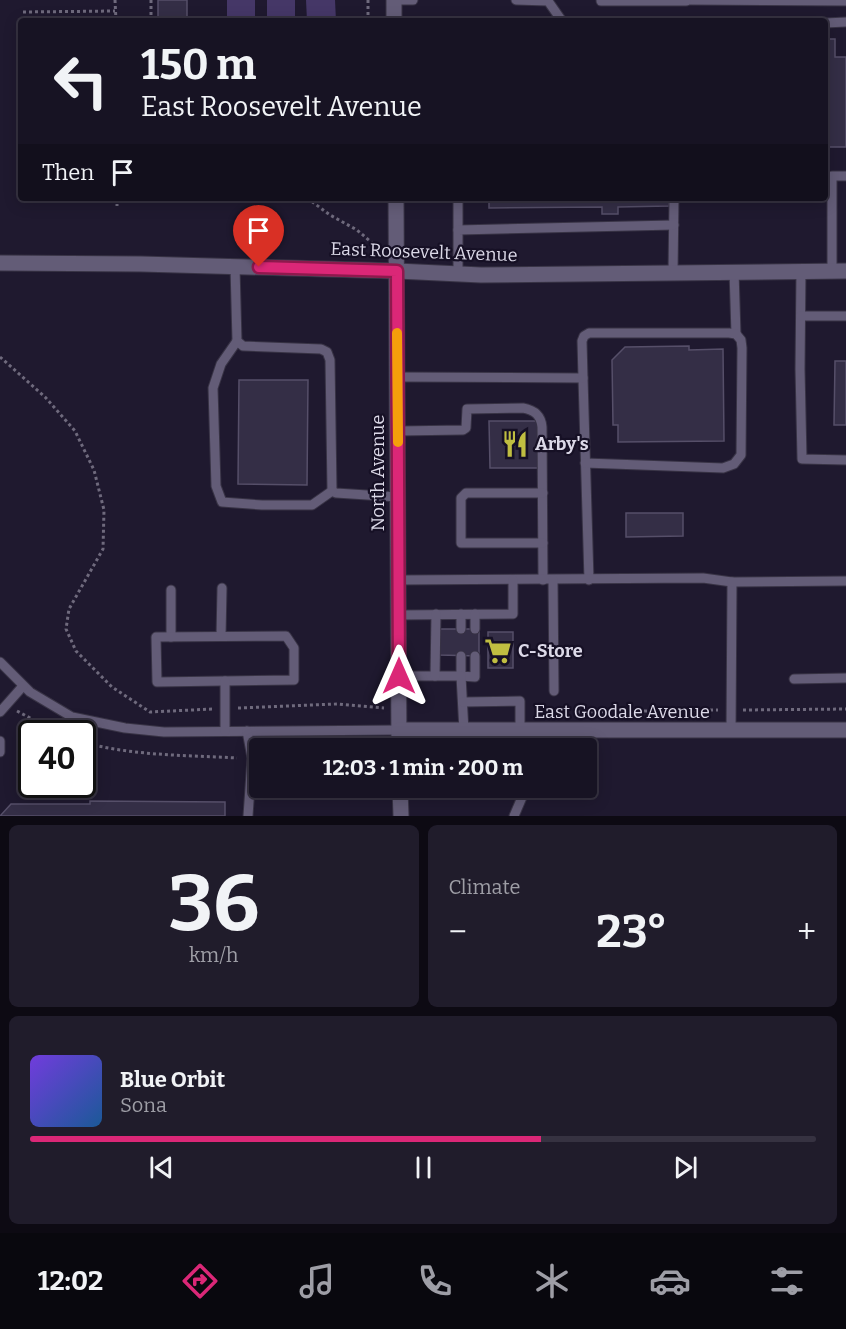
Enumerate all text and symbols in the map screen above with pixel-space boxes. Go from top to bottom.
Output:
text: 150 m [141,40,256,90]
icon: left [42,42,120,120]
text: East Roosevelt Avenue [141,91,422,123]
icon: arrive [106,156,139,189]
text: Then [42,159,94,186]
pin [233,205,284,267]
icon: arrive [242,214,275,247]
street label: East Roosevelt Avenue [330,238,518,266]
street label: North Avenue [367,415,389,531]
restaurant icon: Arby's [500,429,530,459]
place label: Arby's [535,433,589,455]
supermarket icon: C-Store [483,636,513,666]
place label: C-Store [518,640,583,662]
position arrow [367,644,431,708]
street label: East Goodale Avenue [534,701,710,723]
speed limit sign: 40 [18,720,96,798]
text: 12:03 · 1 min · 200 m [323,754,523,781]
text: 36 [168,857,259,951]
text: Climate [449,875,520,899]
text: 23° [596,905,667,959]
text: − [449,912,467,952]
text: + [797,912,816,952]
text: km/h [189,943,239,967]
text: Blue Orbit [120,1066,225,1093]
text: Sona [120,1093,167,1117]
icon: previous [145,1151,178,1184]
icon: pause [407,1151,440,1184]
icon: next [669,1151,702,1184]
icon: directions [179,1260,221,1302]
icon: music [296,1260,338,1302]
icon: phone [414,1260,456,1302]
icon: climate [531,1260,573,1302]
icon: car [649,1260,691,1302]
icon: filters [766,1260,808,1302]
text: 12:02 [38,1265,103,1297]

